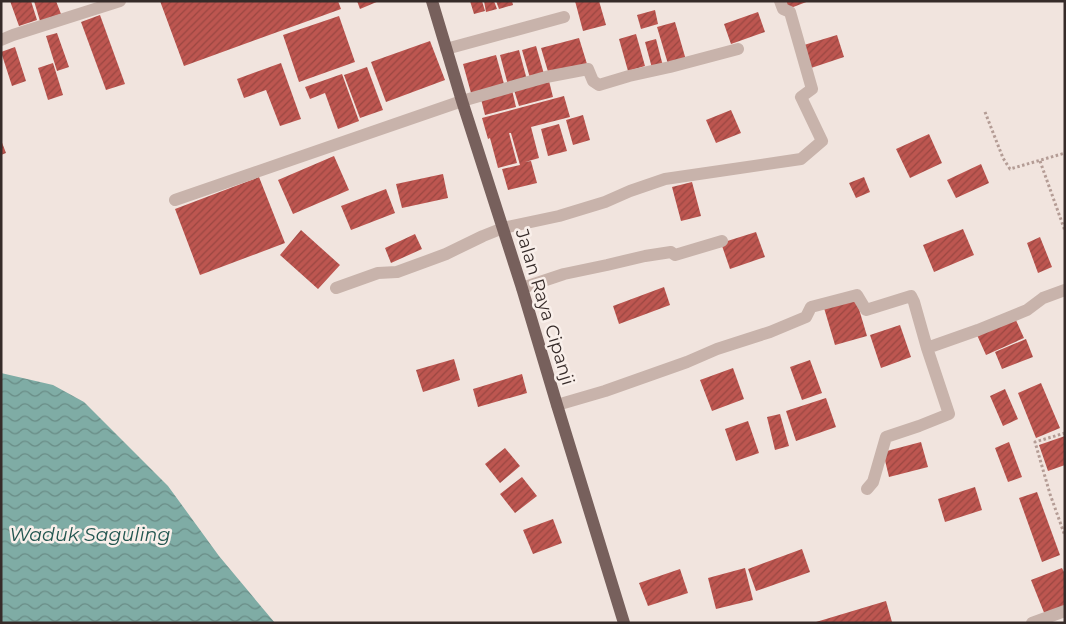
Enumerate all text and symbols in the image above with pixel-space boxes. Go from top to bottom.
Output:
street label: Jalan Raya Cipanji [510,225,579,388]
water label: Waduk Saguling [10,523,170,546]

